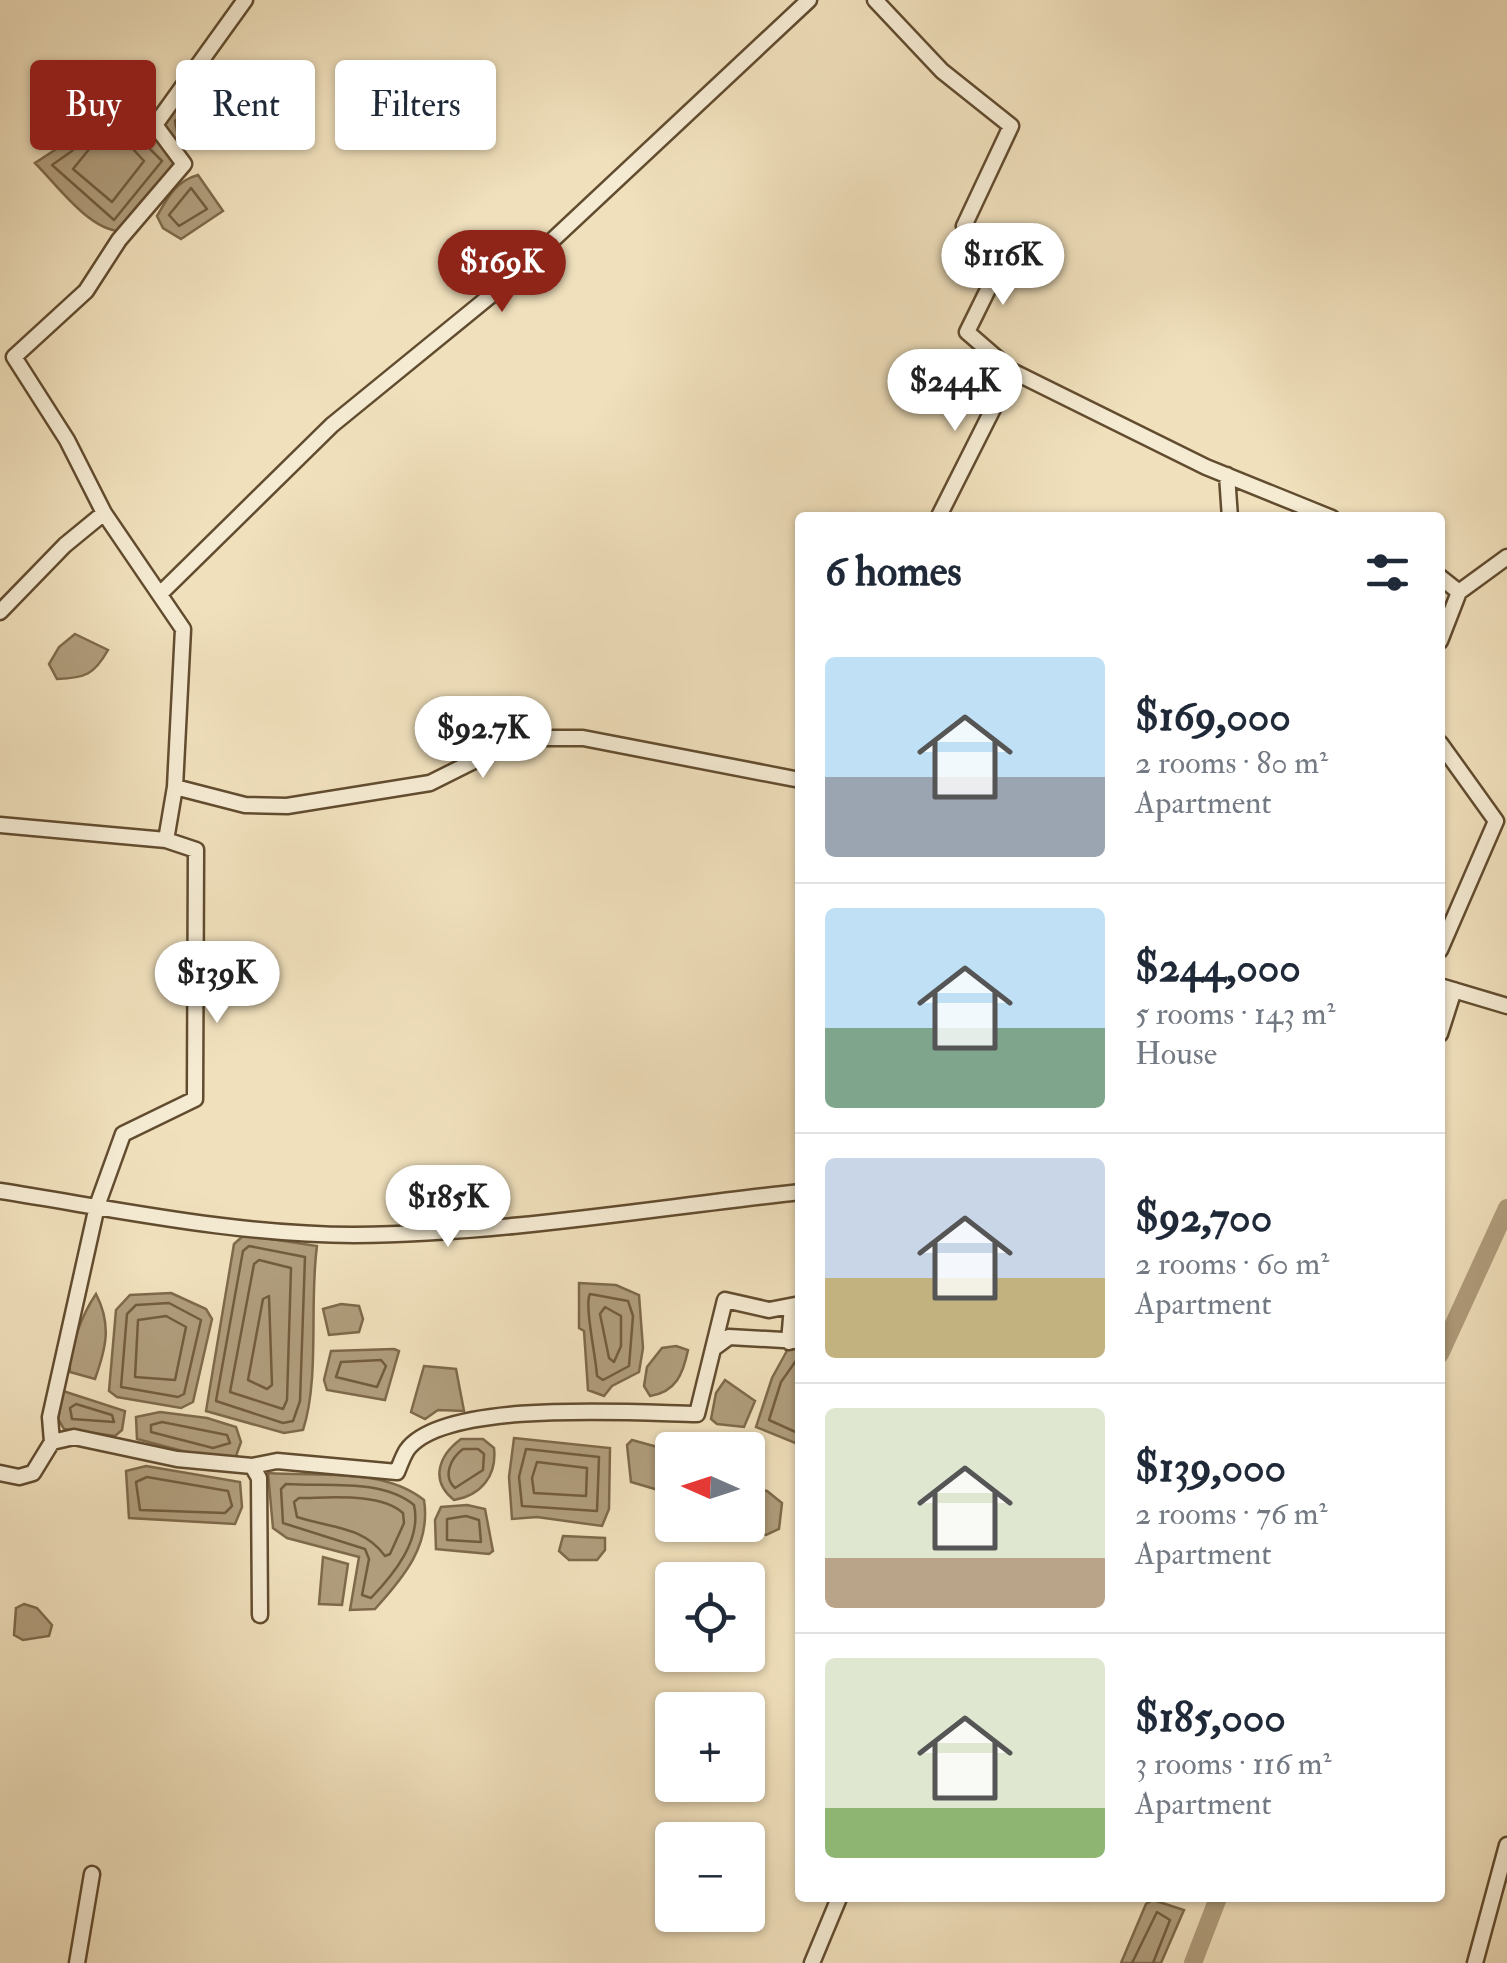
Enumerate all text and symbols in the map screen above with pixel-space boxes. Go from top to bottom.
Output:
chip: Buy [30,60,156,150]
chip: Rent [176,60,315,150]
chip: Filters [335,60,496,150]
pin: $116K [933,223,1073,308]
pin: $169K [432,230,572,315]
text: $116K [963,235,1043,275]
text: $169K [460,242,544,282]
pin: $244K [885,349,1025,434]
text: $244K [909,361,1001,401]
icon: filters [1360,545,1415,600]
text: 6 homes [825,546,962,598]
text: $169,000 [1135,691,1291,743]
pin: $92.7K [402,696,564,781]
icon: home [905,697,1025,817]
text: $92.7K [437,708,529,748]
text: 2 rooms · 80 m² [1135,743,1328,783]
text: Apartment [1135,783,1272,823]
pin: $139K [147,941,287,1026]
text: $244,000 [1135,942,1301,994]
icon: home [905,948,1025,1068]
text: $139K [177,953,257,993]
text: 5 rooms · 143 m² [1135,994,1336,1034]
text: House [1135,1034,1217,1074]
pin: $185K [378,1165,518,1250]
text: $185K [408,1177,488,1217]
text: $92,700 [1135,1192,1272,1244]
icon: home [905,1198,1025,1318]
text: 2 rooms · 60 m² [1135,1244,1329,1284]
text: Apartment [1135,1284,1272,1324]
north arrow [655,1432,765,1542]
map controls [655,1432,765,1932]
text: $139,000 [1135,1442,1286,1494]
icon: home [905,1448,1025,1568]
text: 2 rooms · 76 m² [1135,1494,1328,1534]
text: Apartment [1135,1534,1272,1574]
button: locate [655,1562,765,1672]
button: + [655,1692,765,1802]
text: $185,000 [1135,1692,1286,1744]
icon: home [905,1698,1025,1818]
text: 3 rooms · 116 m² [1135,1744,1332,1784]
text: Apartment [1135,1784,1272,1824]
button: − [655,1822,765,1932]

